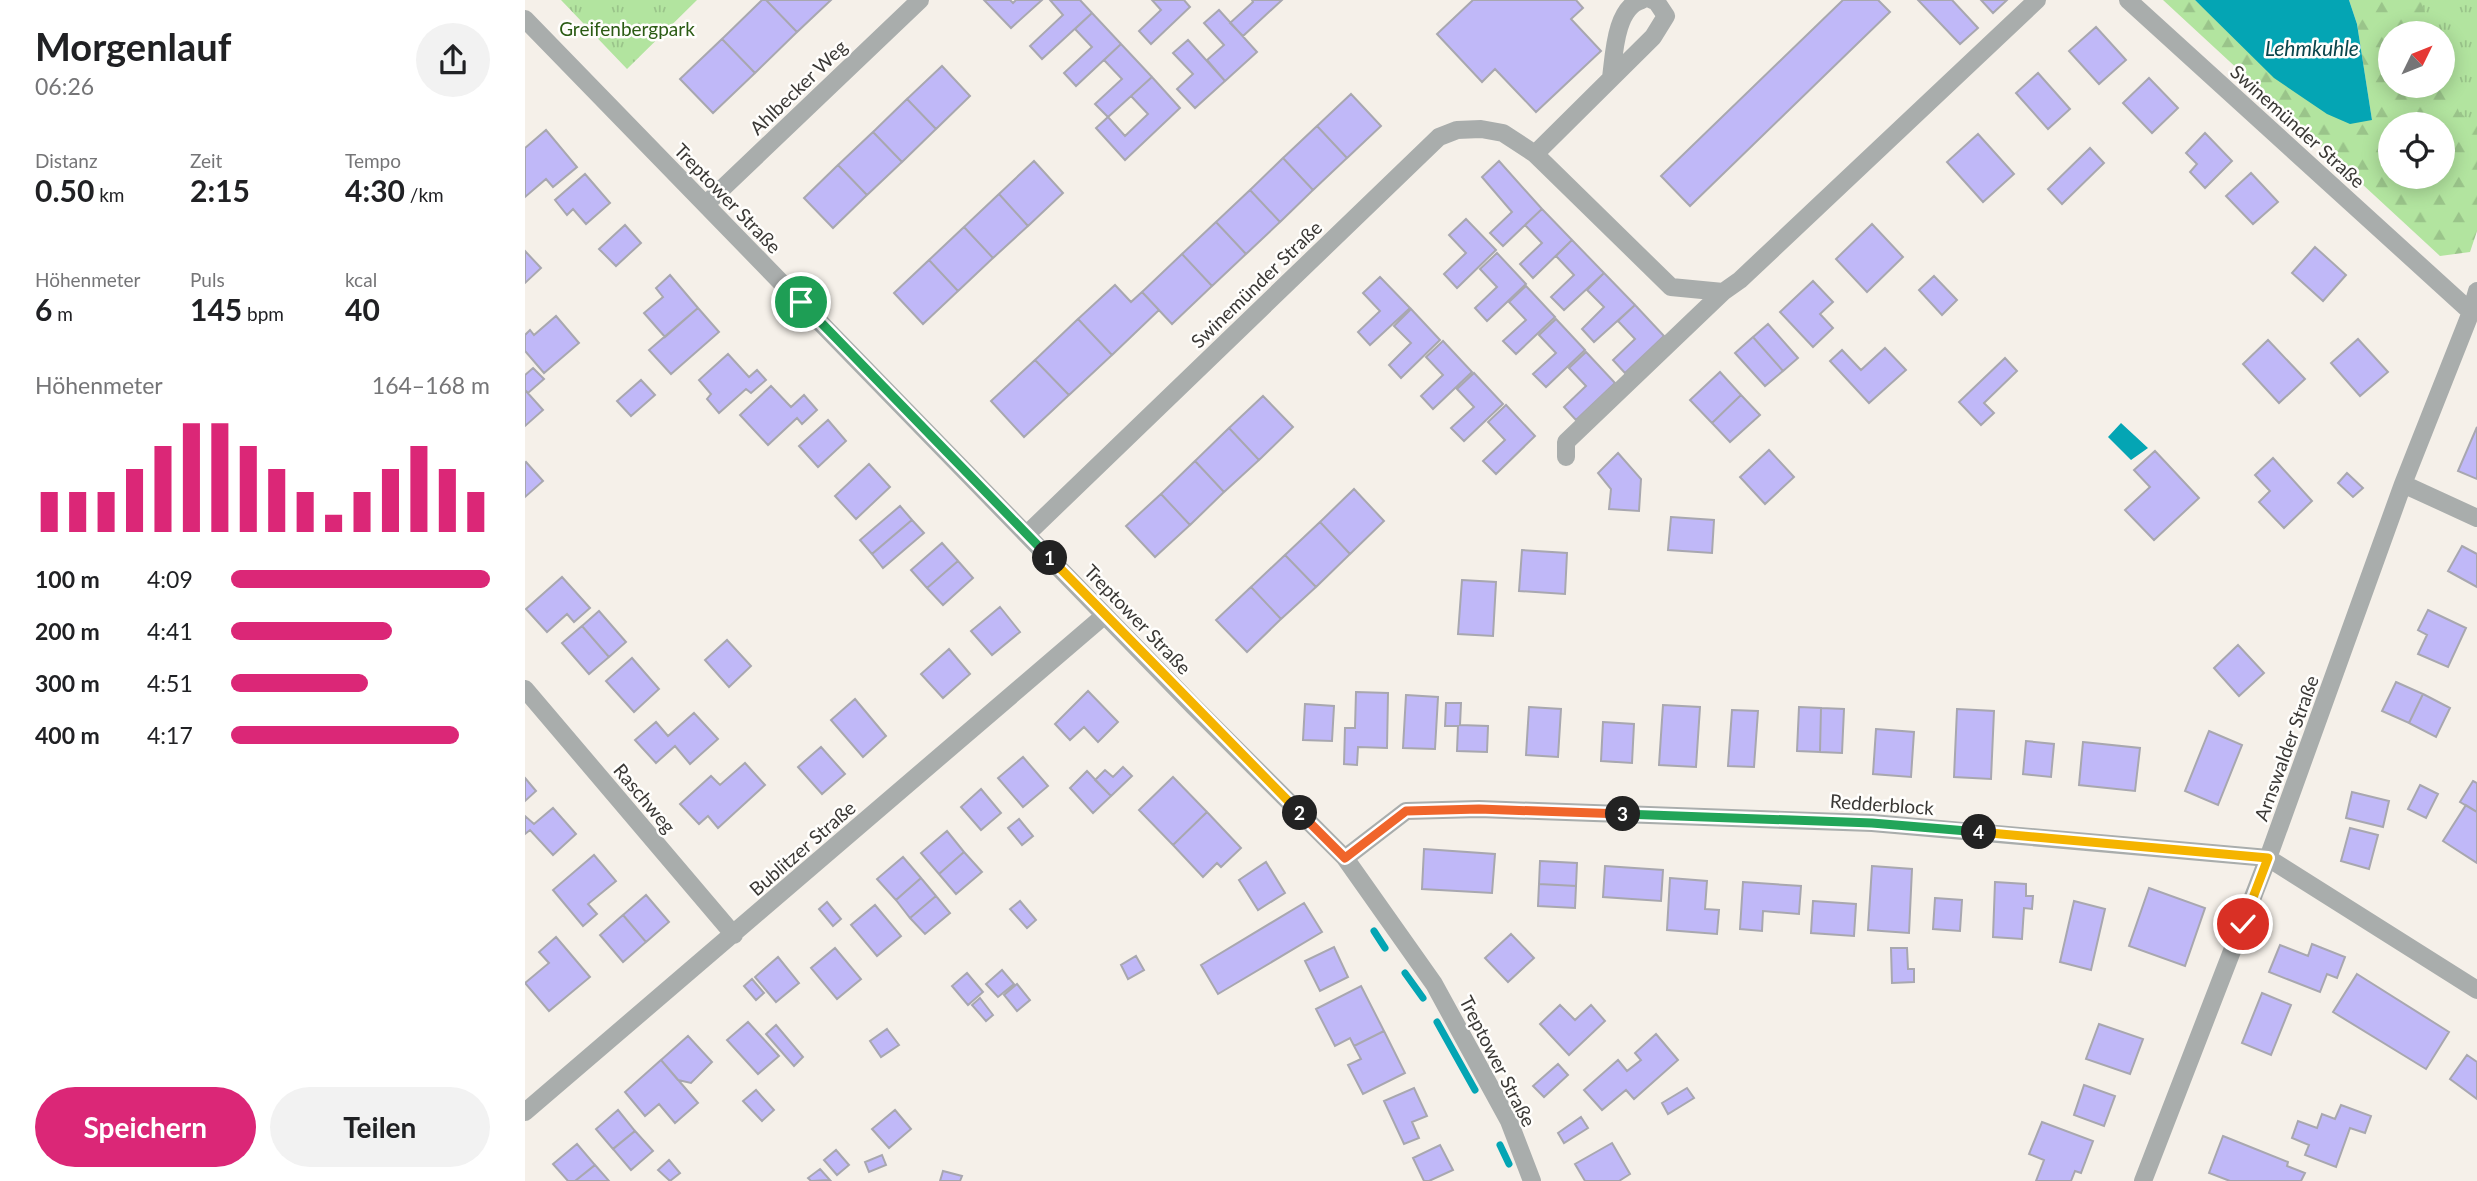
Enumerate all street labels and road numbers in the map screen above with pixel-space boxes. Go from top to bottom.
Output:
street label: Ahlbecker Weg [745,35,852,139]
street label: Swinemünder Straße [2226,60,2370,192]
street label: Treptower Straße [670,138,786,258]
street label: Swinemünder Straße [1186,216,1326,352]
street label: Treptower Straße [1080,559,1196,679]
street label: Arnswalder Straße [2249,672,2323,824]
street label: Raschweg [609,759,681,838]
street label: Redderblock [1829,789,1935,819]
street label: Bublitzer Straße [744,796,860,900]
street label: Treptower Straße [1455,992,1541,1130]

